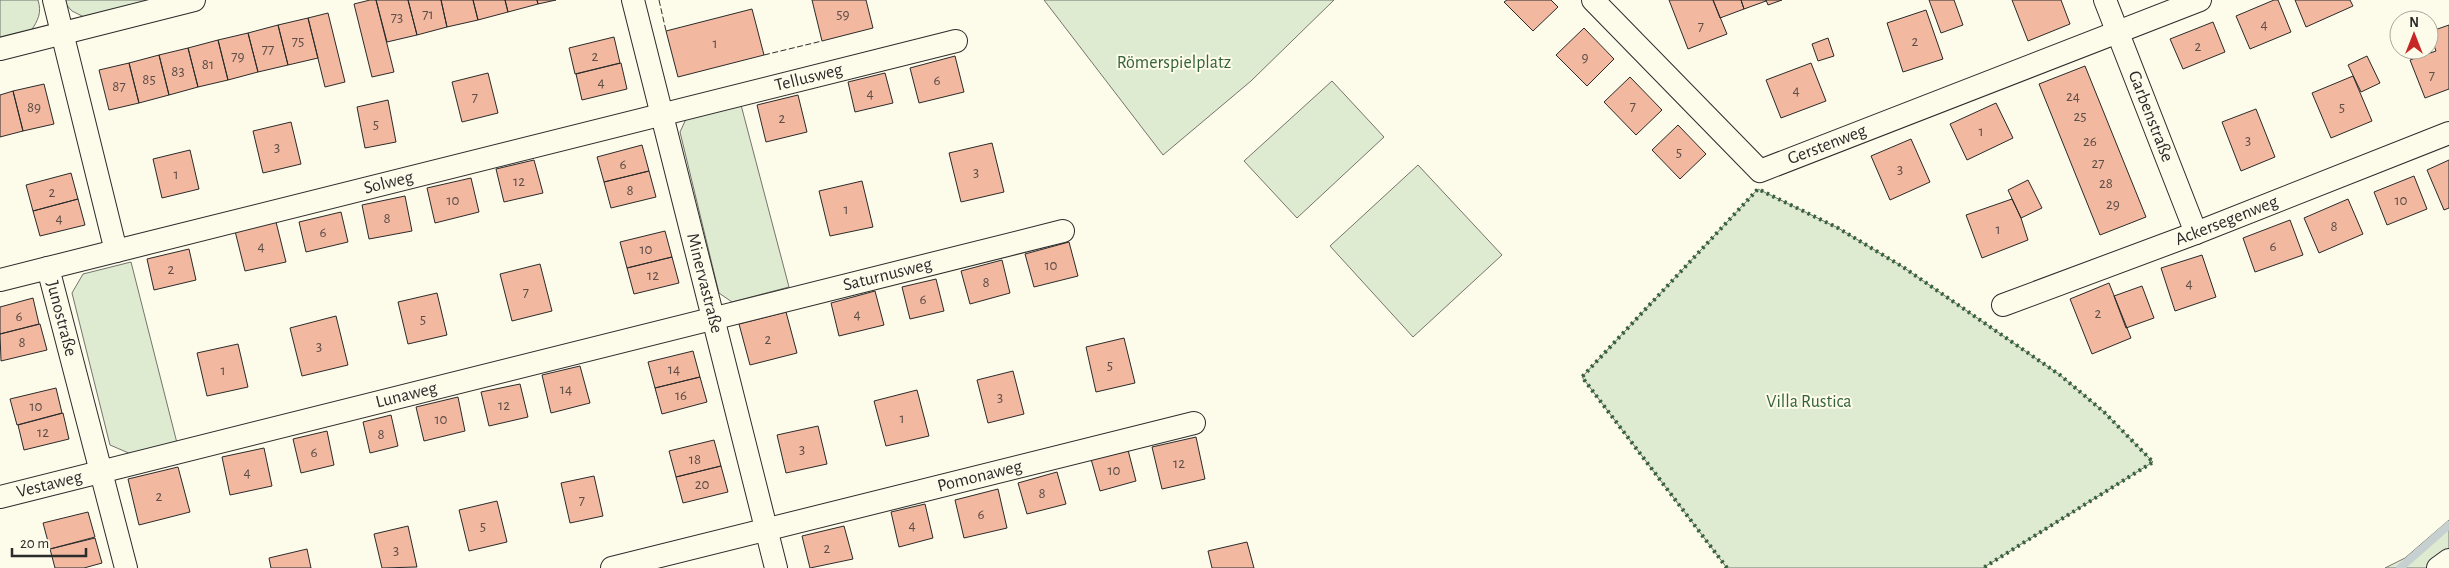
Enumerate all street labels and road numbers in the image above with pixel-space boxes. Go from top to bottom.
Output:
street label: Tellusweg [773,61,845,95]
street label: Garbenstraße [2125,68,2176,164]
street label: Gerstenweg [1785,121,1869,168]
street label: Solweg [362,168,415,198]
street label: Ackersegenweg [2173,192,2281,249]
street label: Minervastraße [683,231,726,335]
street label: Saturnusweg [841,255,934,295]
street label: Junostraße [43,279,80,358]
street label: Lunaweg [374,379,439,412]
street label: Pomonaweg [936,457,1024,496]
street label: Vestaweg [15,468,84,501]

